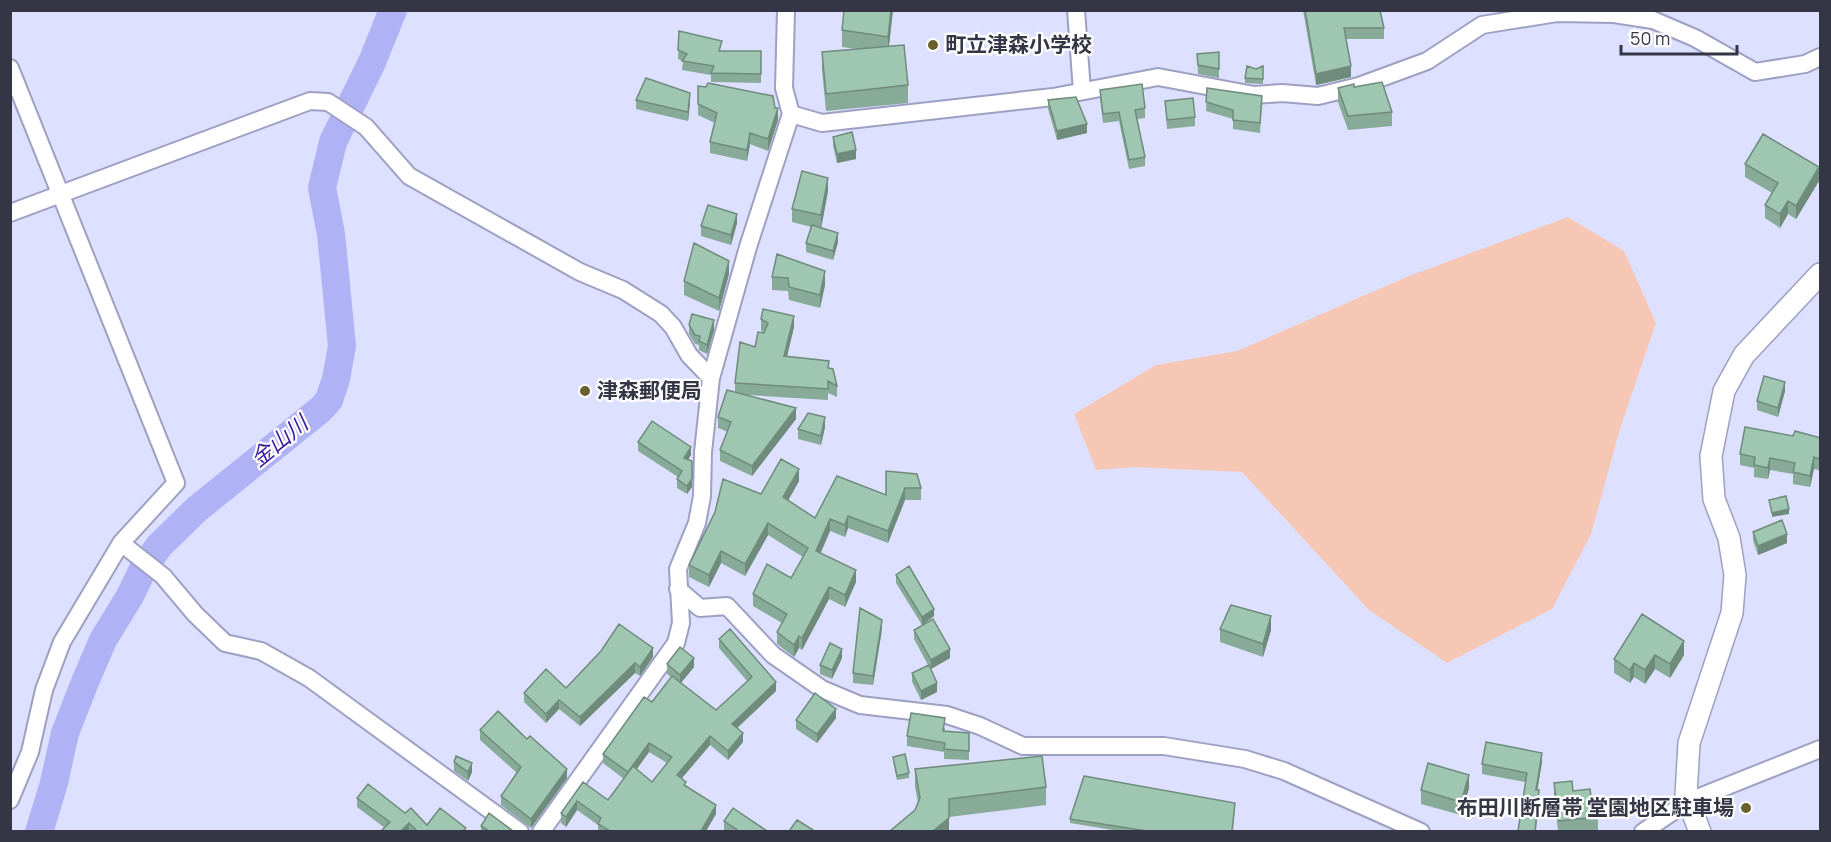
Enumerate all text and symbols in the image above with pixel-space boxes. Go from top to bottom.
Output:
scale bar [1621,18,1736,56]
text: 50 m [1630,26,1670,50]
place label: 町立津森小学校 [945,30,1092,58]
marker: 町立津森小学校 [926,38,940,52]
place label: 津森郵便局 [597,376,702,404]
marker: 津森郵便局 [578,384,592,398]
water label: 金山川 [244,407,316,473]
place label: 布田川断層帯 堂園地区駐車場 [1457,793,1734,821]
marker: 布田川断層帯 堂園地区駐車場 [1739,801,1753,815]

